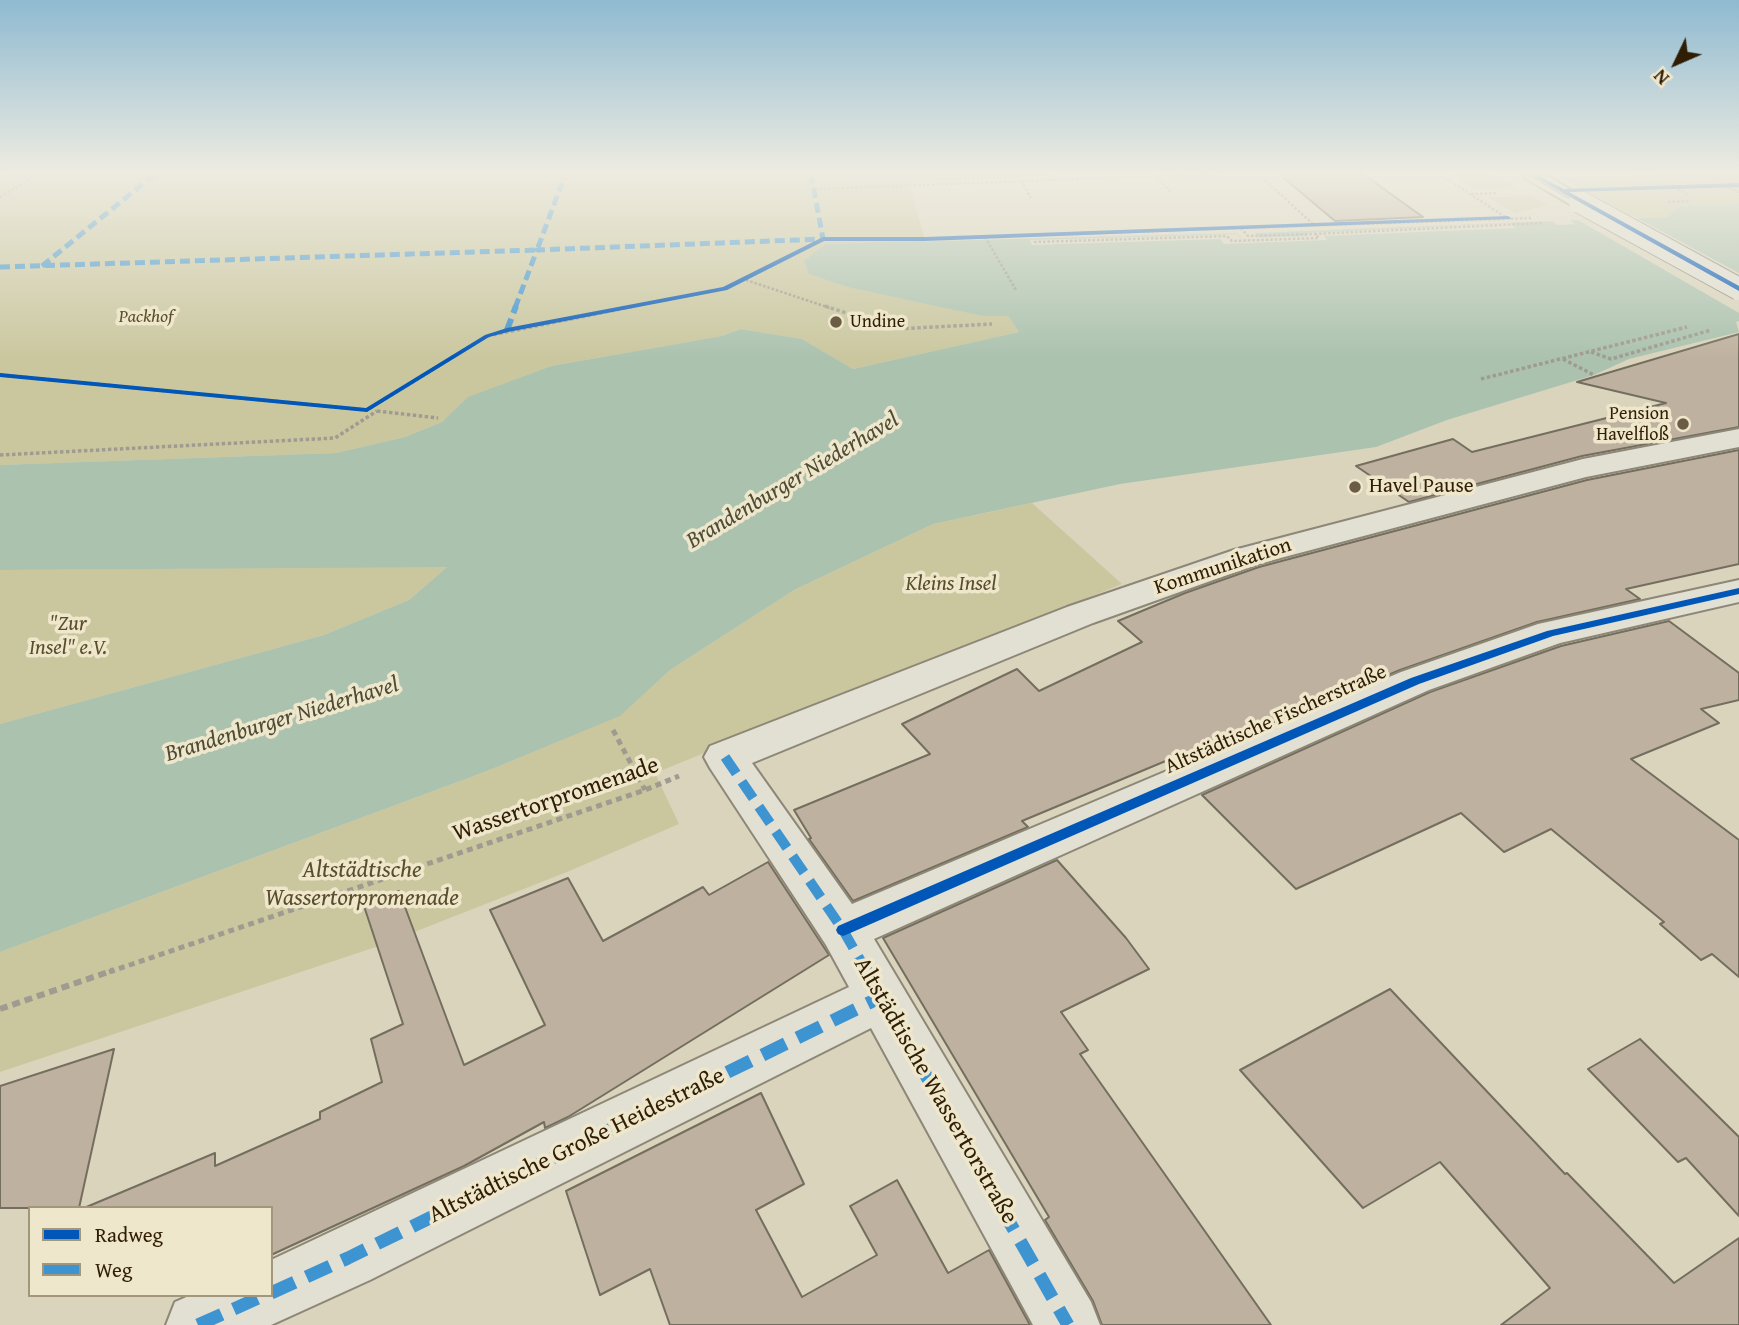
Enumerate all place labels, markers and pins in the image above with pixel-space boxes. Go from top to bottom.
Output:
place label: Undine [850,311,905,333]
marker: Undine [828,314,844,330]
place label: Pension Havelfloß [1596,403,1669,446]
marker: Pension Havelfloß [1675,416,1691,432]
place label: Havel Pause [1369,474,1474,500]
marker: Havel Pause [1347,479,1363,495]

